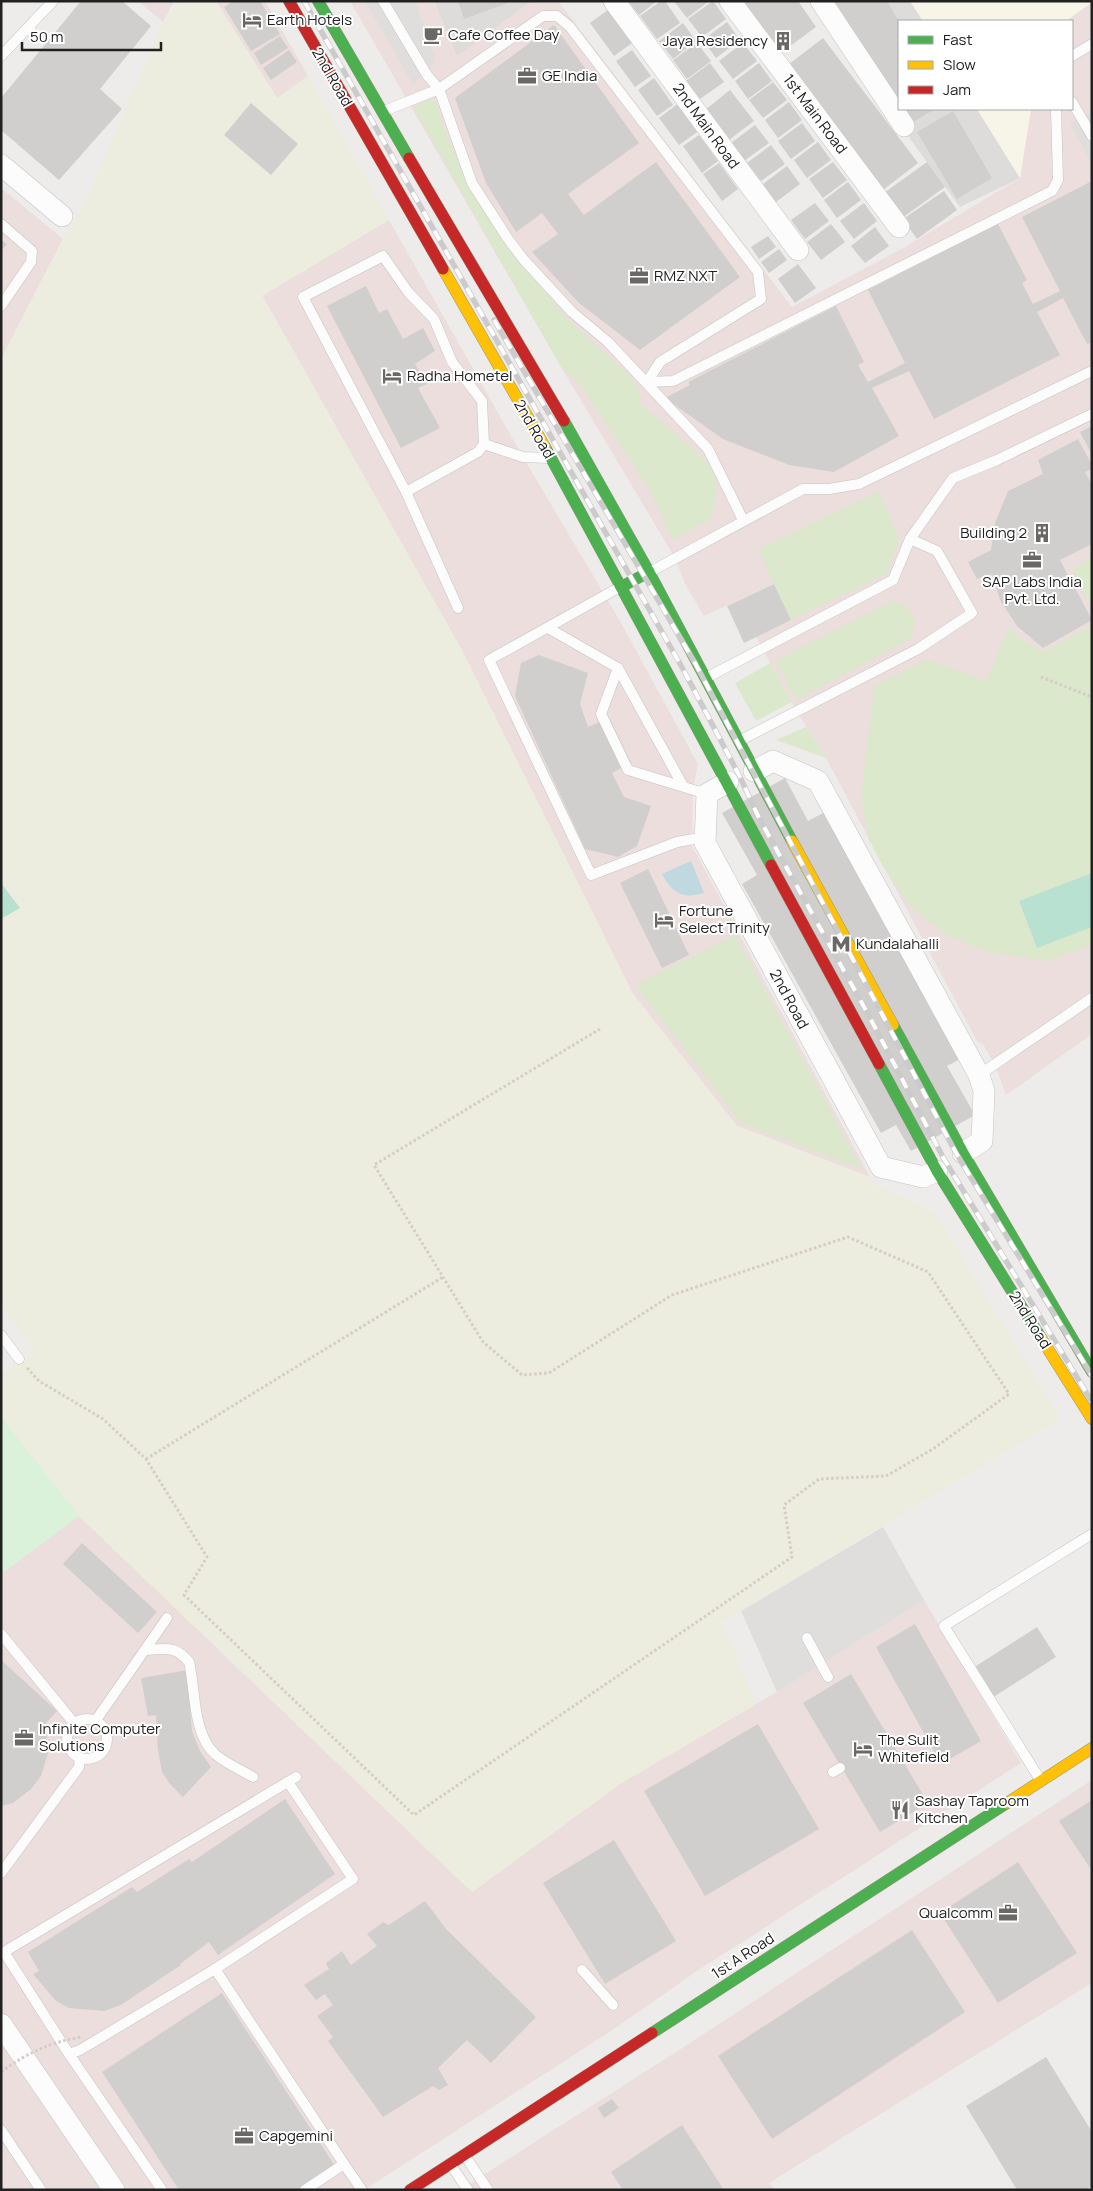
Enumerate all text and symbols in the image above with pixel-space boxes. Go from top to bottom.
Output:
hotel icon: Earth Hotels [241,9,263,31]
place label: Earth Hotels [267,9,352,30]
scale bar [22,20,161,52]
legend [898,20,1073,110]
cafe icon: Cafe Coffee Day [422,24,444,46]
place label: Cafe Coffee Day [448,24,560,45]
text: 50 m [30,26,64,47]
text: Fast [943,29,972,50]
place label: Jaya Residency [662,30,768,51]
building icon: Jaya Residency [772,30,794,52]
street label: 2nd Road [307,43,358,110]
text: Slow [943,54,976,75]
office icon: GE India [516,65,538,87]
place label: GE India [542,65,597,86]
street label: 1st Main Road [779,70,852,158]
street label: 2nd Main Road [668,79,745,173]
text: Jam [943,79,971,100]
office icon: RMZ NXT [628,265,650,287]
place label: RMZ NXT [654,265,717,286]
hotel icon: Radha Hometel [381,365,403,387]
place label: Radha Hometel [407,365,512,386]
street label: 2nd Road [509,395,560,462]
place label: Building 2 [960,522,1027,543]
building icon: Building 2 [1031,522,1053,544]
office icon: SAP Labs India Pvt. Ltd. [1021,549,1043,571]
place label: SAP Labs India Pvt. Ltd. [982,571,1082,609]
place label: Fortune Select Trinity [679,900,770,938]
hotel icon: Fortune Select Trinity [653,909,675,931]
metro station icon: Kundalahalli [830,933,852,955]
place label: Kundalahalli [856,933,939,954]
street label: 2nd Road [765,965,814,1032]
street label: 2nd Road [1004,1287,1057,1353]
place label: Infinite Computer Solutions [39,1718,161,1756]
office icon: Infinite Computer Solutions [13,1727,35,1749]
place label: The Sulit Whitefield [878,1729,949,1767]
hotel icon: The Sulit Whitefield [852,1738,874,1760]
place label: Sashay Taproom Kitchen [915,1790,1029,1828]
restaurant icon: Sashay Taproom Kitchen [889,1799,911,1821]
place label: Qualcomm [919,1902,993,1923]
office icon: Qualcomm [997,1902,1019,1924]
street label: 1st A Road [707,1927,778,1984]
office icon: Capgemini [233,2125,255,2147]
place label: Capgemini [259,2125,333,2146]

